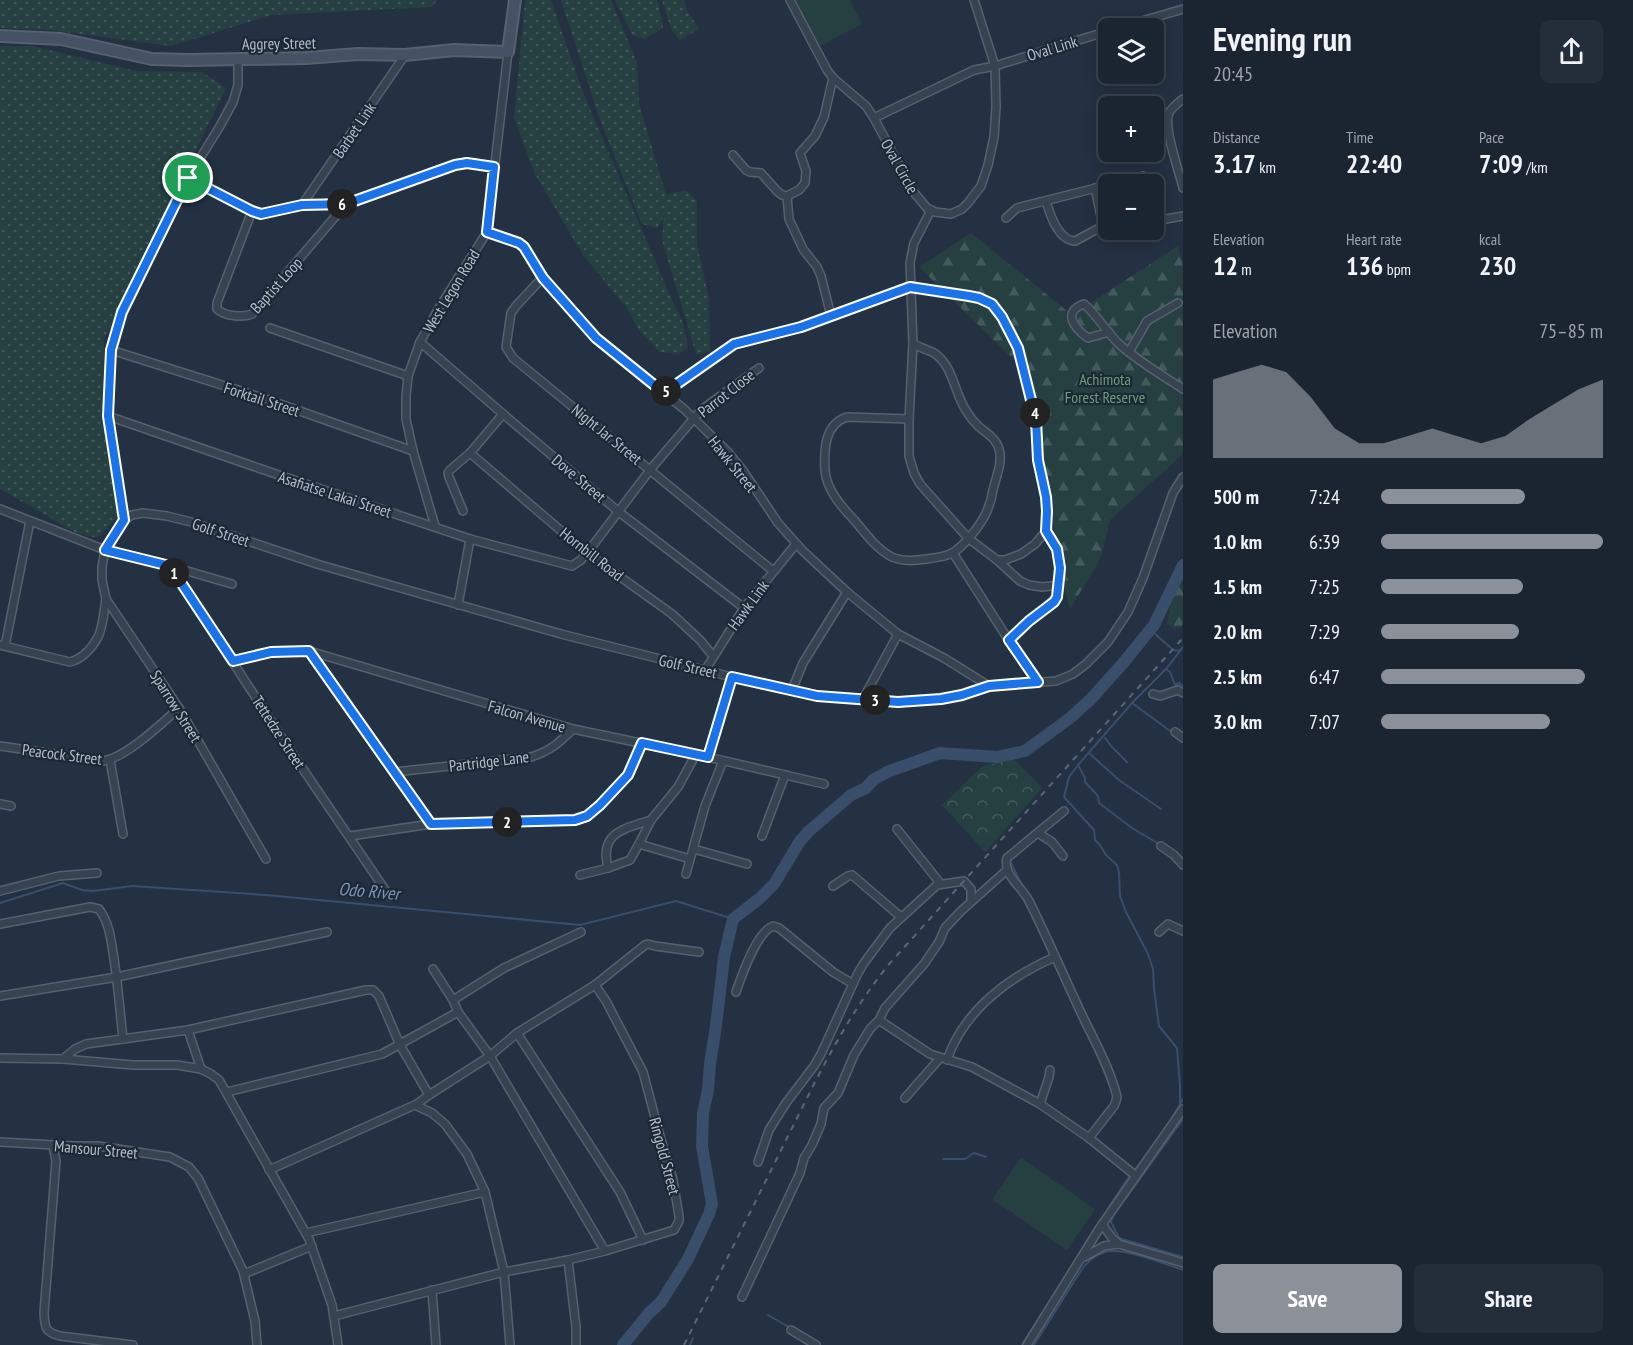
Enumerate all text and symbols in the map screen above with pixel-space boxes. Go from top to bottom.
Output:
text: Evening run [1213,17,1352,60]
map controls [1098,18,1164,240]
button: layers [1098,18,1164,84]
button: share [1540,20,1603,83]
street label: Oval Link [1024,31,1080,65]
street label: Aggrey Street [242,32,317,54]
text: 20:45 [1213,61,1253,87]
button: + [1098,96,1164,162]
street label: Barbet Link [328,98,380,162]
text: Distance [1213,127,1260,147]
text: Time [1346,127,1374,147]
text: Pace [1479,127,1504,147]
street label: Oval Circle [877,135,923,197]
text: 3.17 [1213,147,1256,180]
text: 22:40 [1346,147,1402,180]
text: 7:09 [1479,147,1523,180]
pin [162,152,213,203]
text: km [1256,157,1276,177]
text: /km [1523,157,1548,177]
icon: arrive [171,161,204,194]
button: − [1098,174,1164,240]
pin: 6 [327,189,357,219]
text: 6 [338,194,346,214]
text: Elevation [1213,229,1264,249]
text: Heart rate [1346,229,1402,249]
text: kcal [1479,229,1501,249]
street label: West Legon Road [418,246,484,336]
text: 12 [1213,249,1238,282]
text: 136 [1346,249,1383,282]
text: 230 [1479,249,1516,282]
street label: Baptist Loop [246,253,306,317]
text: m [1238,259,1252,279]
text: bpm [1383,259,1411,279]
text: Elevation [1213,318,1277,344]
text: 75–85 m [1539,318,1603,344]
street label: Parrot Close [694,365,758,421]
park label: Achimota Forest Reserve [1065,369,1145,407]
pin: 5 [651,376,681,406]
street label: Forktail Street [222,377,303,421]
text: 5 [662,381,670,401]
pin: 4 [1020,398,1050,428]
street label: Night Jar Street [568,399,647,469]
text: 4 [1031,403,1039,423]
street label: Hawk Street [704,432,762,497]
street label: Dove Street [548,450,611,507]
street label: Asafiatse Lakai Street [276,466,395,522]
text: 500 m [1213,484,1259,510]
text: 7:24 [1309,484,1340,510]
street label: Golf Street [190,513,253,551]
street label: Hornbill Road [556,523,628,585]
text: 1.0 km [1213,529,1262,555]
text: 6:39 [1309,529,1340,555]
pin: 1 [159,558,189,588]
text: 1 [170,563,178,583]
text: 1.5 km [1213,574,1262,600]
text: 7:25 [1309,574,1340,600]
street label: Hawk Link [723,575,773,634]
text: 2.0 km [1213,619,1262,645]
text: 7:29 [1309,619,1340,645]
street label: Golf Street [657,650,720,683]
text: 2.5 km [1213,664,1262,690]
text: 6:47 [1309,664,1340,690]
street label: Sparrow Street [146,666,206,746]
pin: 3 [860,685,890,715]
text: 3 [871,690,879,710]
street label: Tettedze Street [248,692,310,773]
street label: Falcon Avenue [486,695,568,737]
text: 3.0 km [1213,709,1262,735]
text: 7:07 [1309,709,1340,735]
street label: Peacock Street [21,739,104,769]
street label: Partridge Lane [448,746,530,776]
pin: 2 [492,807,522,837]
text: 2 [503,812,511,832]
water label: Odo River [338,877,404,905]
street label: Ringold Street [645,1115,685,1197]
street label: Mansour Street [53,1135,139,1163]
button: Save [1213,1264,1402,1333]
button: Share [1414,1264,1603,1333]

